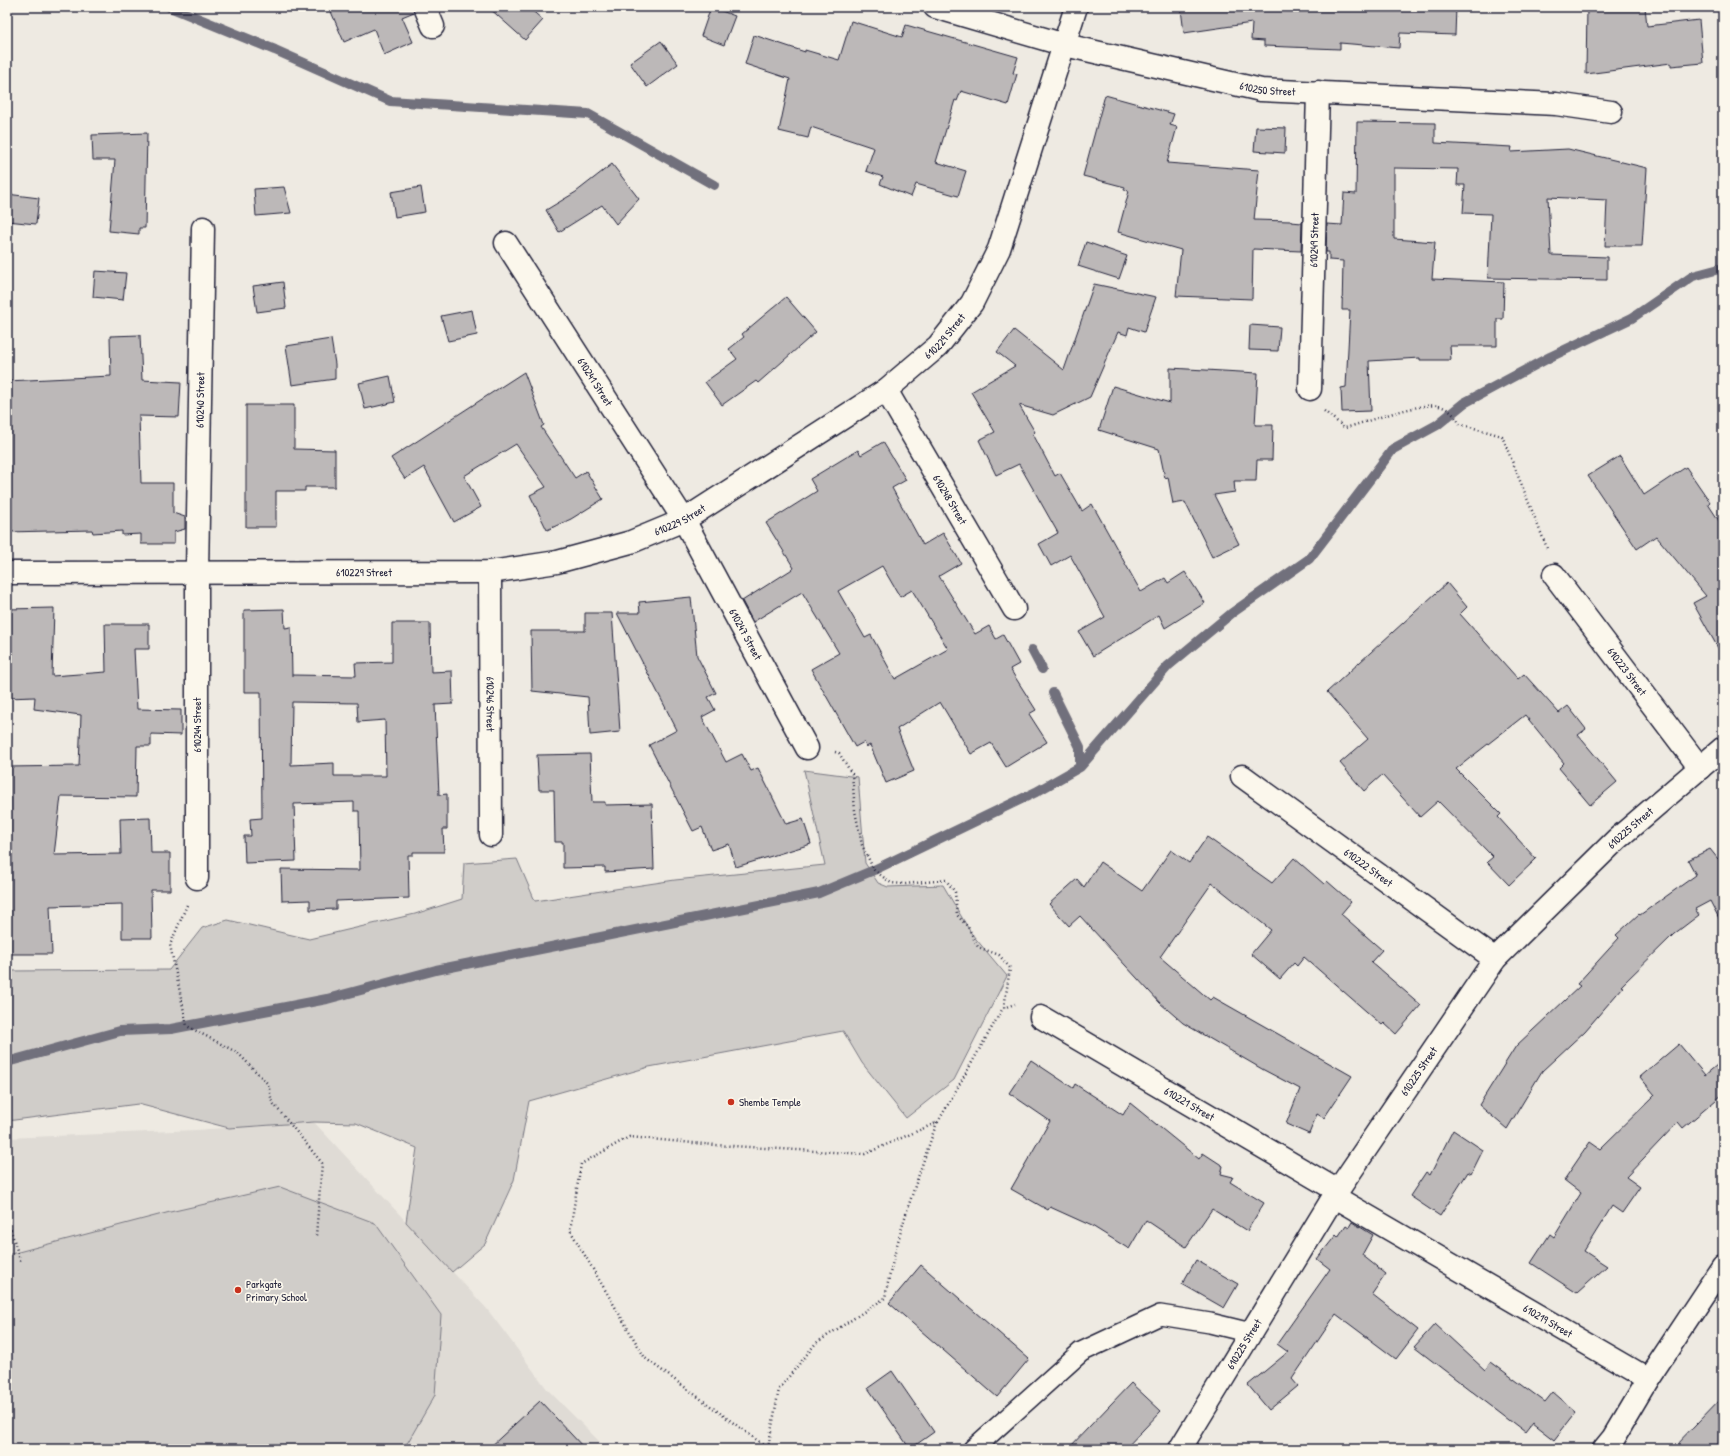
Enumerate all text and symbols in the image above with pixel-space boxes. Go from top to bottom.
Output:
street label: 610250 Street [1238,78,1296,99]
street label: 610249 Street [1306,212,1322,268]
street label: 610229 Street [921,310,968,362]
street label: 610241 Street [574,355,616,409]
street label: 610240 Street [193,372,207,428]
street label: 610248 Street [930,472,970,527]
street label: 610229 Street [652,501,708,539]
street label: 610229 Street [336,565,392,579]
street label: 610247 Street [726,606,765,662]
street label: 610223 Street [1604,645,1650,699]
street label: 610246 Street [483,676,498,732]
street label: 610244 Street [190,697,204,752]
street label: 610225 Street [1604,804,1656,852]
street label: 610222 Street [1341,845,1396,890]
street label: 610225 Street [1397,1044,1441,1099]
street label: 610221 Street [1162,1084,1217,1124]
place label: Shembe Temple [739,1095,802,1109]
marker: Shembe Temple [726,1097,736,1107]
place label: Parkgate Primary School [246,1277,307,1304]
marker: Parkgate Primary School [233,1285,243,1295]
street label: 610219 Street [1521,1301,1575,1341]
street label: 610225 Street [1223,1316,1265,1372]

